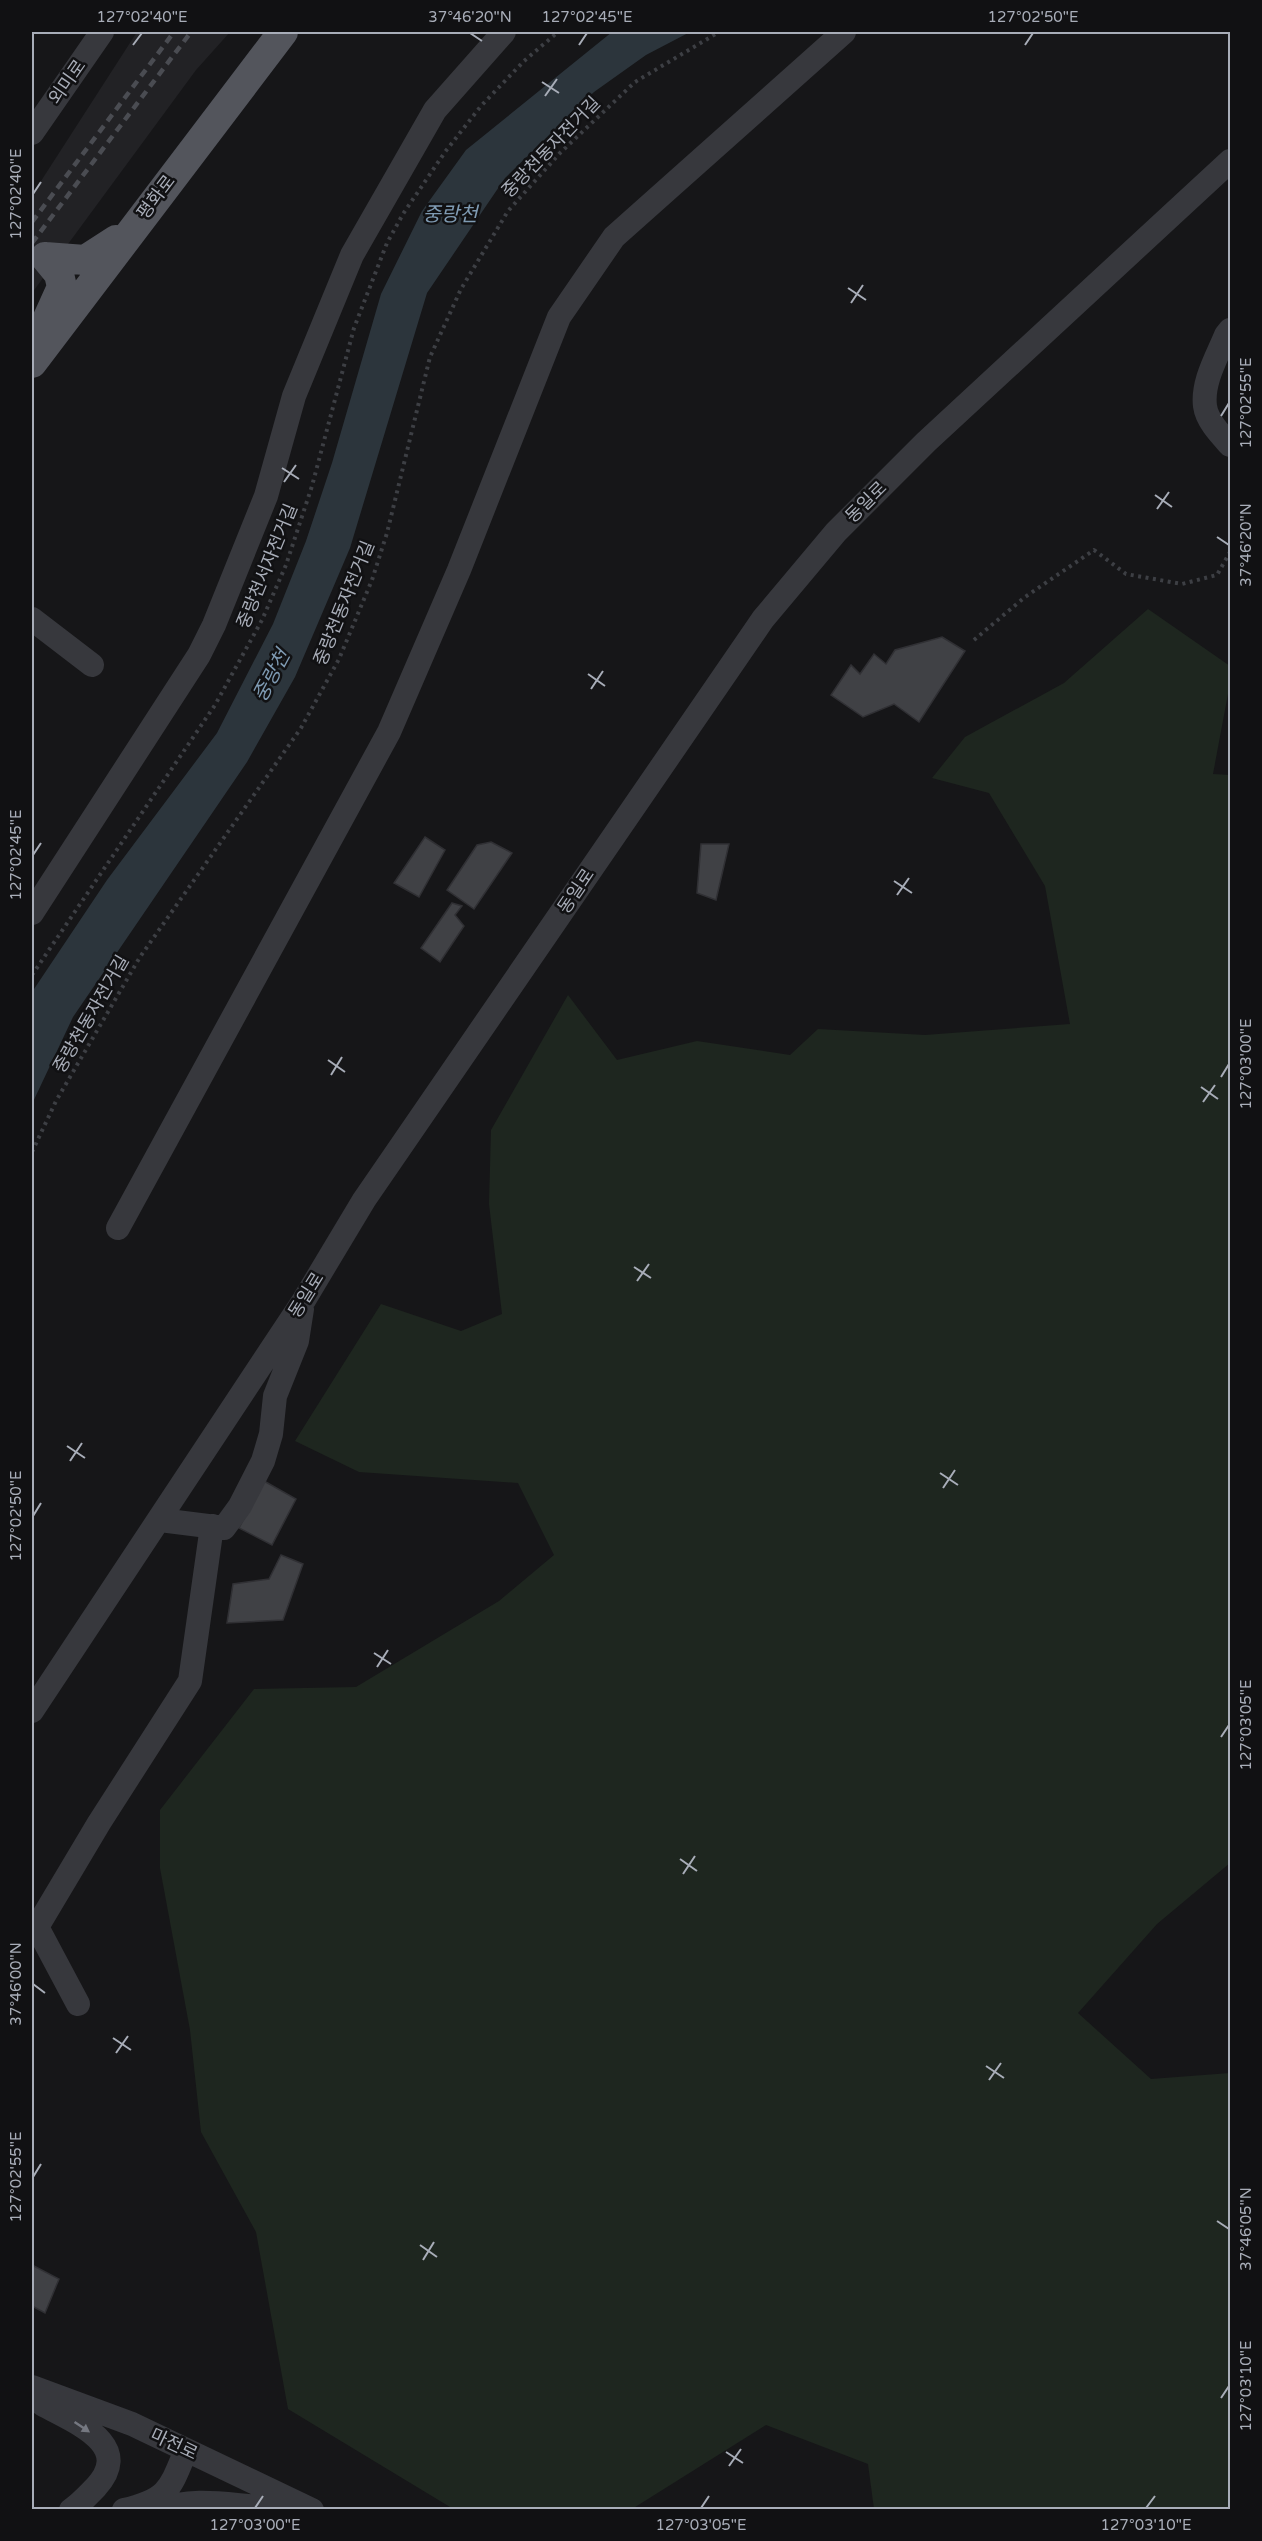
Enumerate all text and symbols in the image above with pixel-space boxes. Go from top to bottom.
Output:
text: 127°02'40"E [97,8,187,26]
text: 37°46'20"N [428,8,512,26]
text: 127°02'45"E [542,8,632,26]
text: 127°02'50"E [988,8,1078,26]
street label: 외미로 [44,55,90,109]
street label: 중랑천동자전거길 [497,92,605,202]
text: 127°02'40"E [7,149,25,239]
street label: 평화로 [132,171,180,223]
water label: 중랑천 [422,203,480,227]
text: 127°02'55"E [1237,358,1255,448]
street label: 동일로 [841,477,891,527]
street label: 중랑천서자전거길 [232,500,302,632]
text: 37°46'20"N [1237,503,1255,587]
street label: 중랑천동자전거길 [309,537,379,669]
water label: 중랑천 [248,644,297,706]
text: 127°02'45"E [7,810,25,900]
street label: 동일로 [553,864,599,918]
street label: 중랑천동자전거길 [48,951,134,1077]
text: 127°03'00"E [1237,1019,1255,1109]
street label: 동일로 [284,1268,328,1322]
text: 127°02'50"E [7,1471,25,1561]
text: 127°03'05"E [1237,1680,1255,1770]
text: 37°46'00"N [7,1942,25,2026]
text: 127°02'55"E [7,2132,25,2222]
text: 37°46'05"N [1237,2187,1255,2271]
text: 127°03'10"E [1237,2341,1255,2431]
one-way arrow [74,2422,91,2433]
street label: 마전로 [147,2424,201,2464]
text: 127°03'00"E [210,2516,300,2534]
text: 127°03'05"E [656,2516,746,2534]
text: 127°03'10"E [1101,2516,1191,2534]

